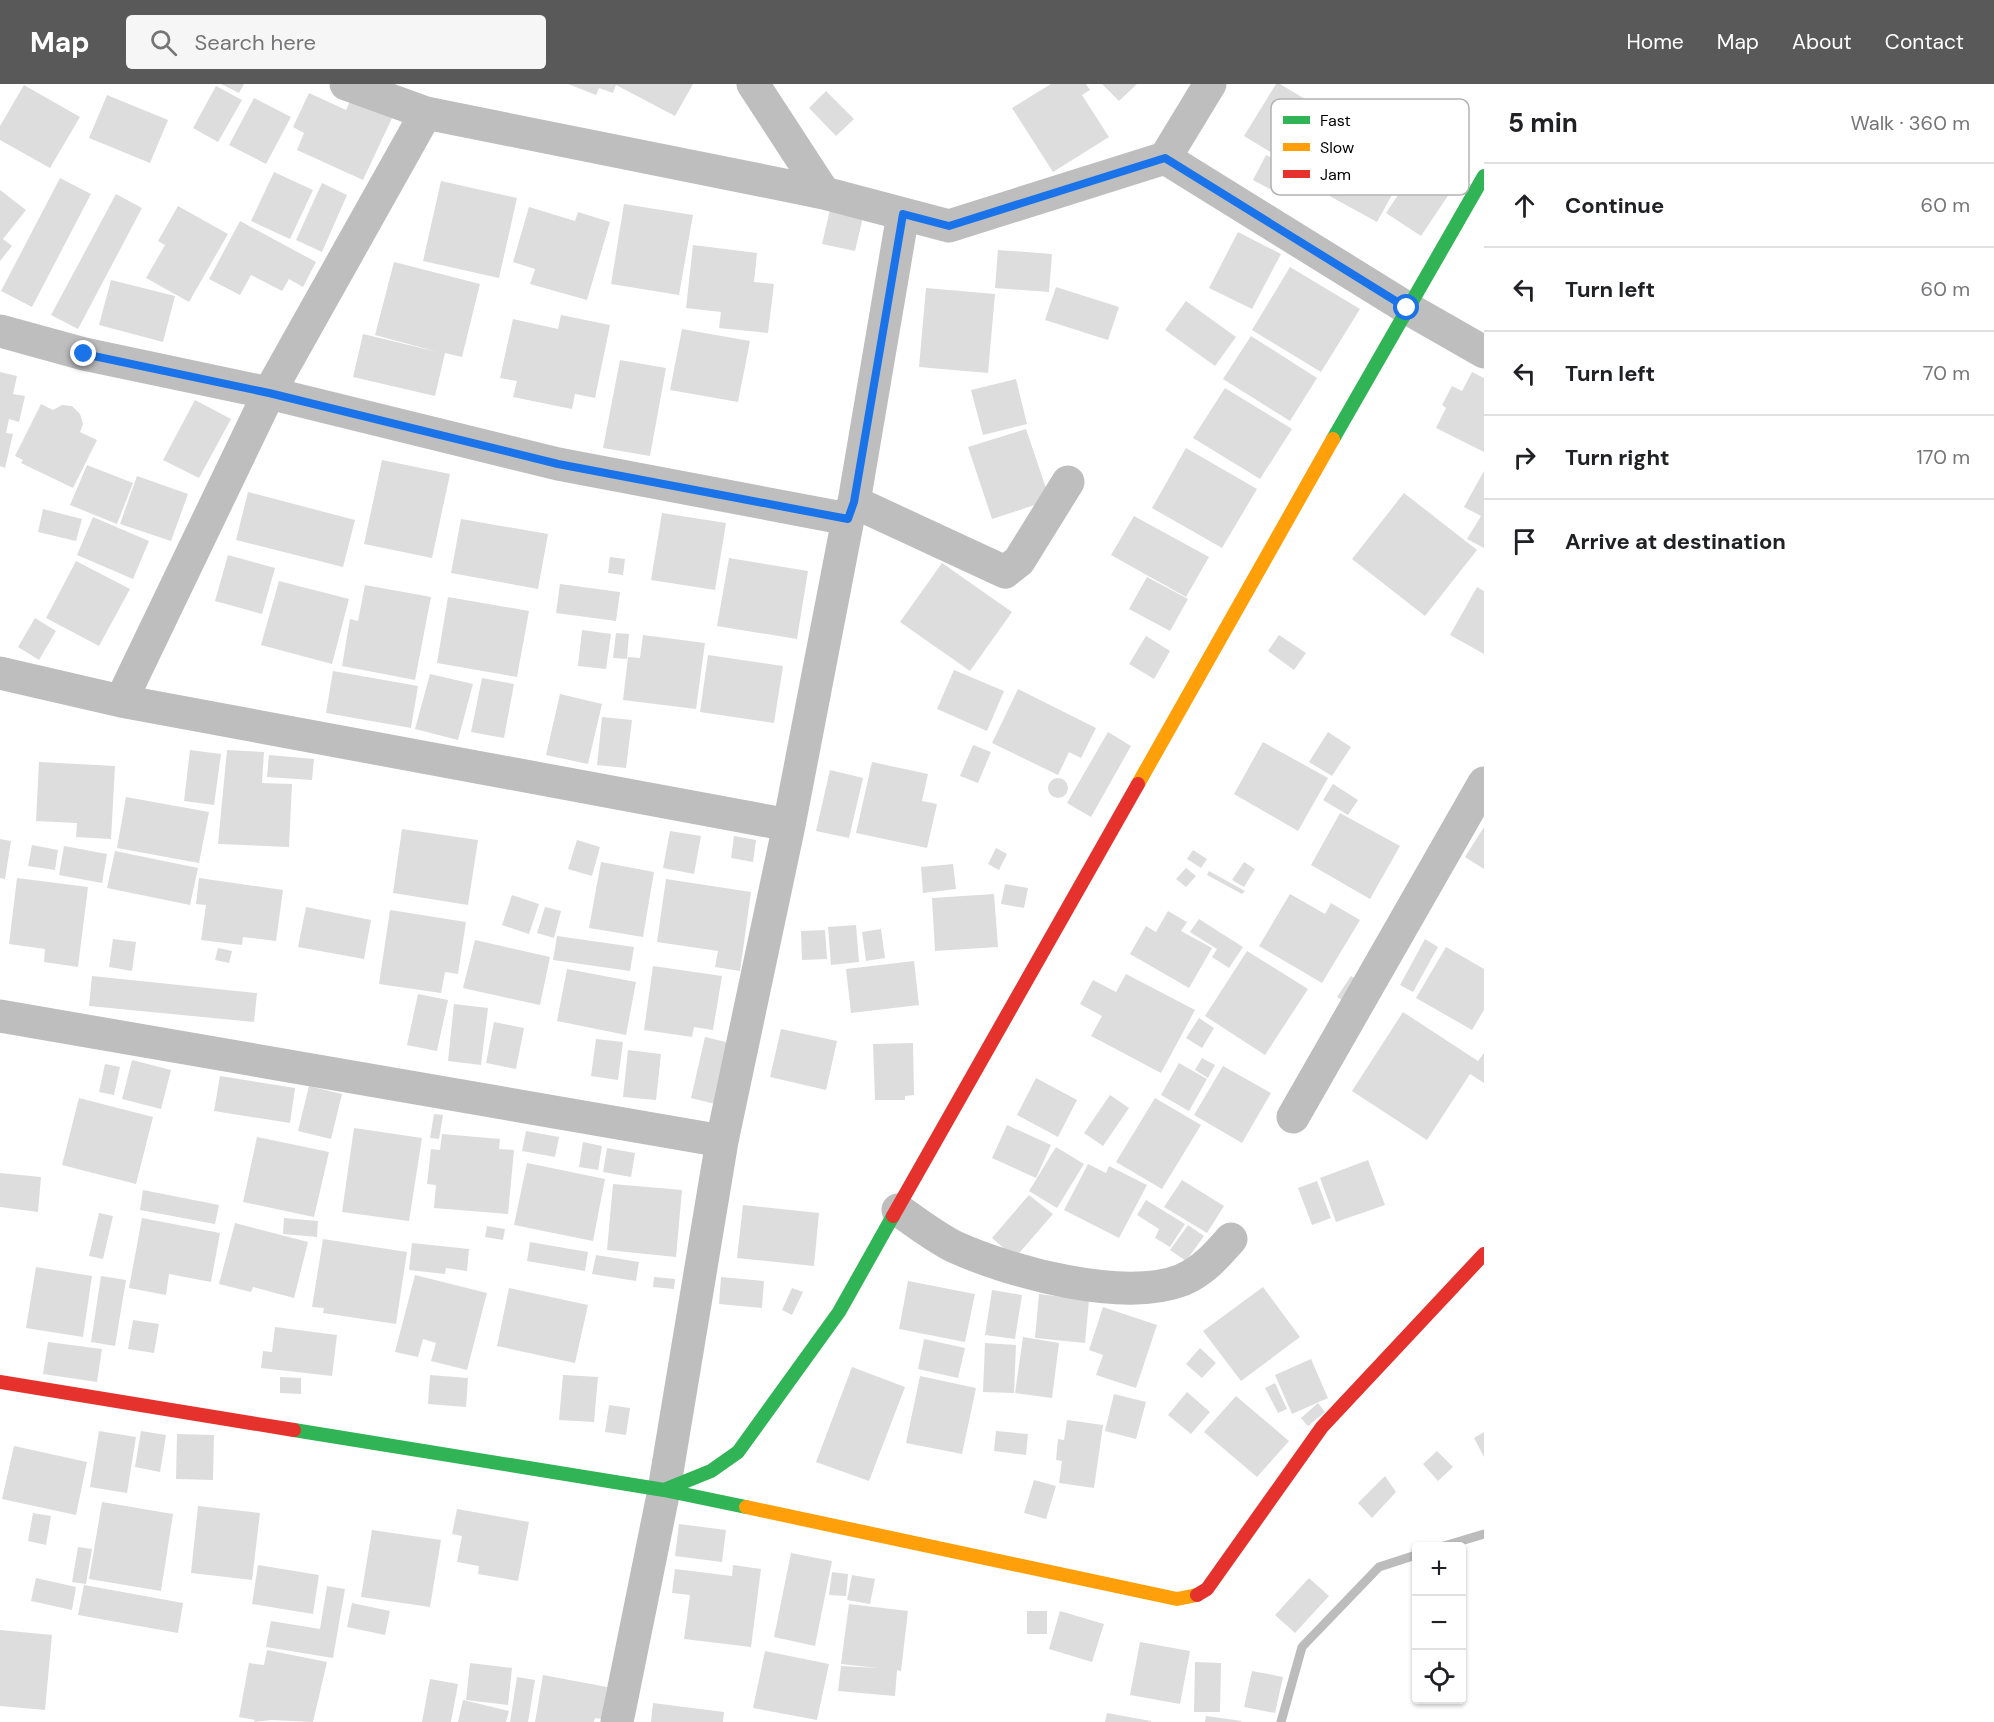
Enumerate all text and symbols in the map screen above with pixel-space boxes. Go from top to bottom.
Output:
search box [126,15,546,69]
text: Map [30,24,90,61]
icon: search [147,26,180,59]
text: Search here [195,28,316,57]
text: Home [1626,28,1684,56]
text: Map [1717,28,1759,56]
text: About [1792,28,1852,56]
text: Contact [1885,28,1964,56]
legend [1271,99,1469,195]
text: 5 min [1508,106,1578,140]
text: Fast [1320,110,1351,131]
text: Walk · 360 m [1850,110,1970,136]
text: Slow [1320,137,1354,158]
text: Jam [1320,164,1351,185]
icon: ahead [1508,189,1541,222]
text: Continue [1565,191,1664,220]
text: 60 m [1921,192,1970,218]
icon: left [1508,273,1541,306]
text: Turn left [1565,275,1655,304]
text: 60 m [1921,276,1970,302]
route start [1393,294,1419,320]
route end [70,340,96,366]
icon: left [1508,357,1541,390]
text: Turn left [1565,359,1655,388]
text: 70 m [1923,360,1970,386]
icon: right [1508,441,1541,474]
text: Turn right [1565,443,1670,472]
text: 170 m [1917,444,1970,470]
icon: arrive [1508,525,1541,558]
text: Arrive at destination [1565,527,1786,556]
map controls [1412,1542,1466,1704]
button: + [1412,1542,1466,1596]
button: − [1412,1596,1466,1650]
button: locate [1412,1650,1466,1704]

